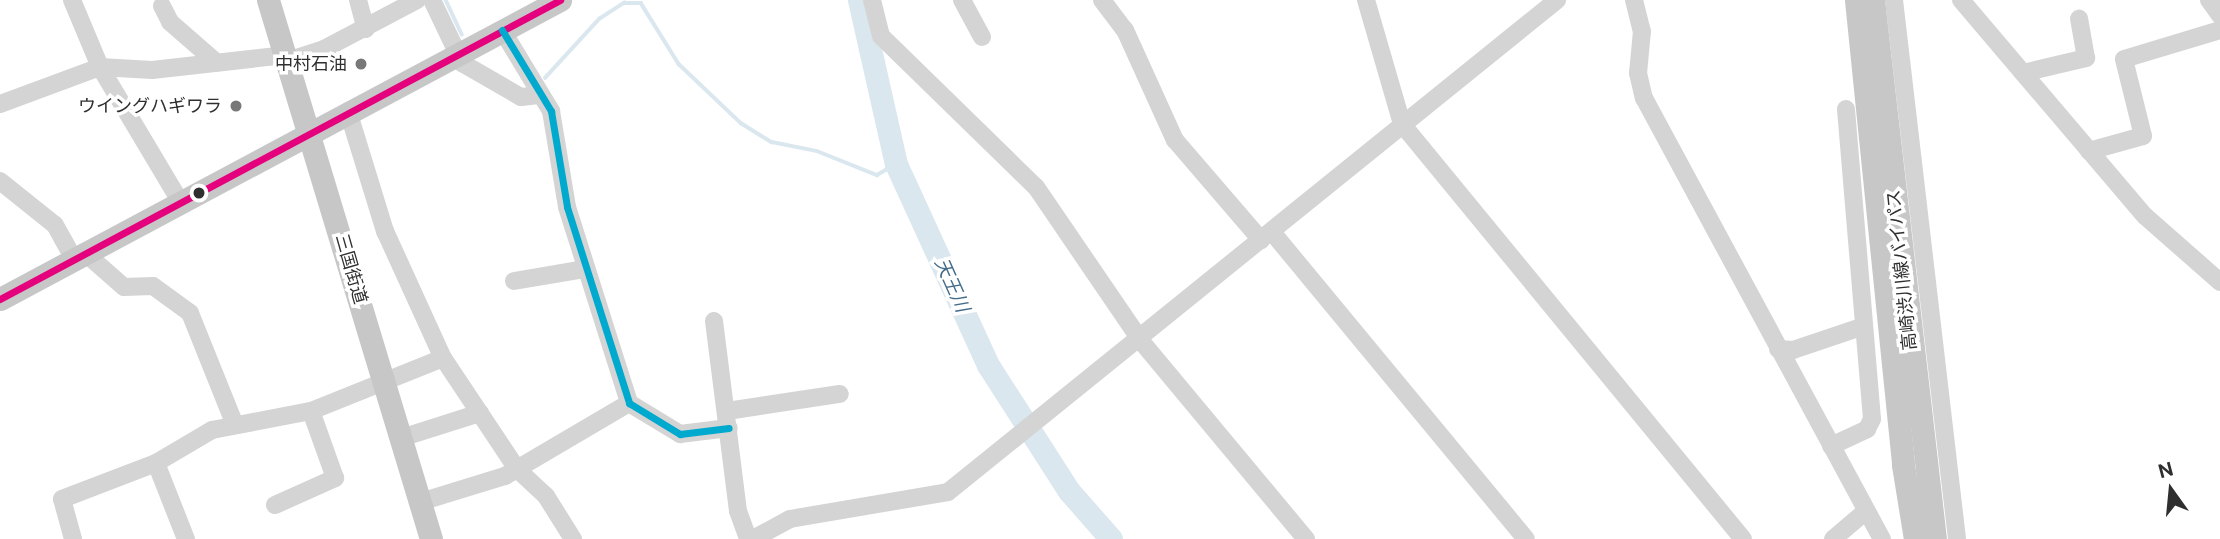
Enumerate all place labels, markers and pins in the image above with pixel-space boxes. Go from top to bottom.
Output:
place label: 中村石油 [275,53,347,75]
marker: 中村石油 [353,56,369,72]
place label: ウイングハギワラ [78,95,222,117]
marker: ウイングハギワラ [228,98,244,114]
unlabelled marker [192,186,206,200]

